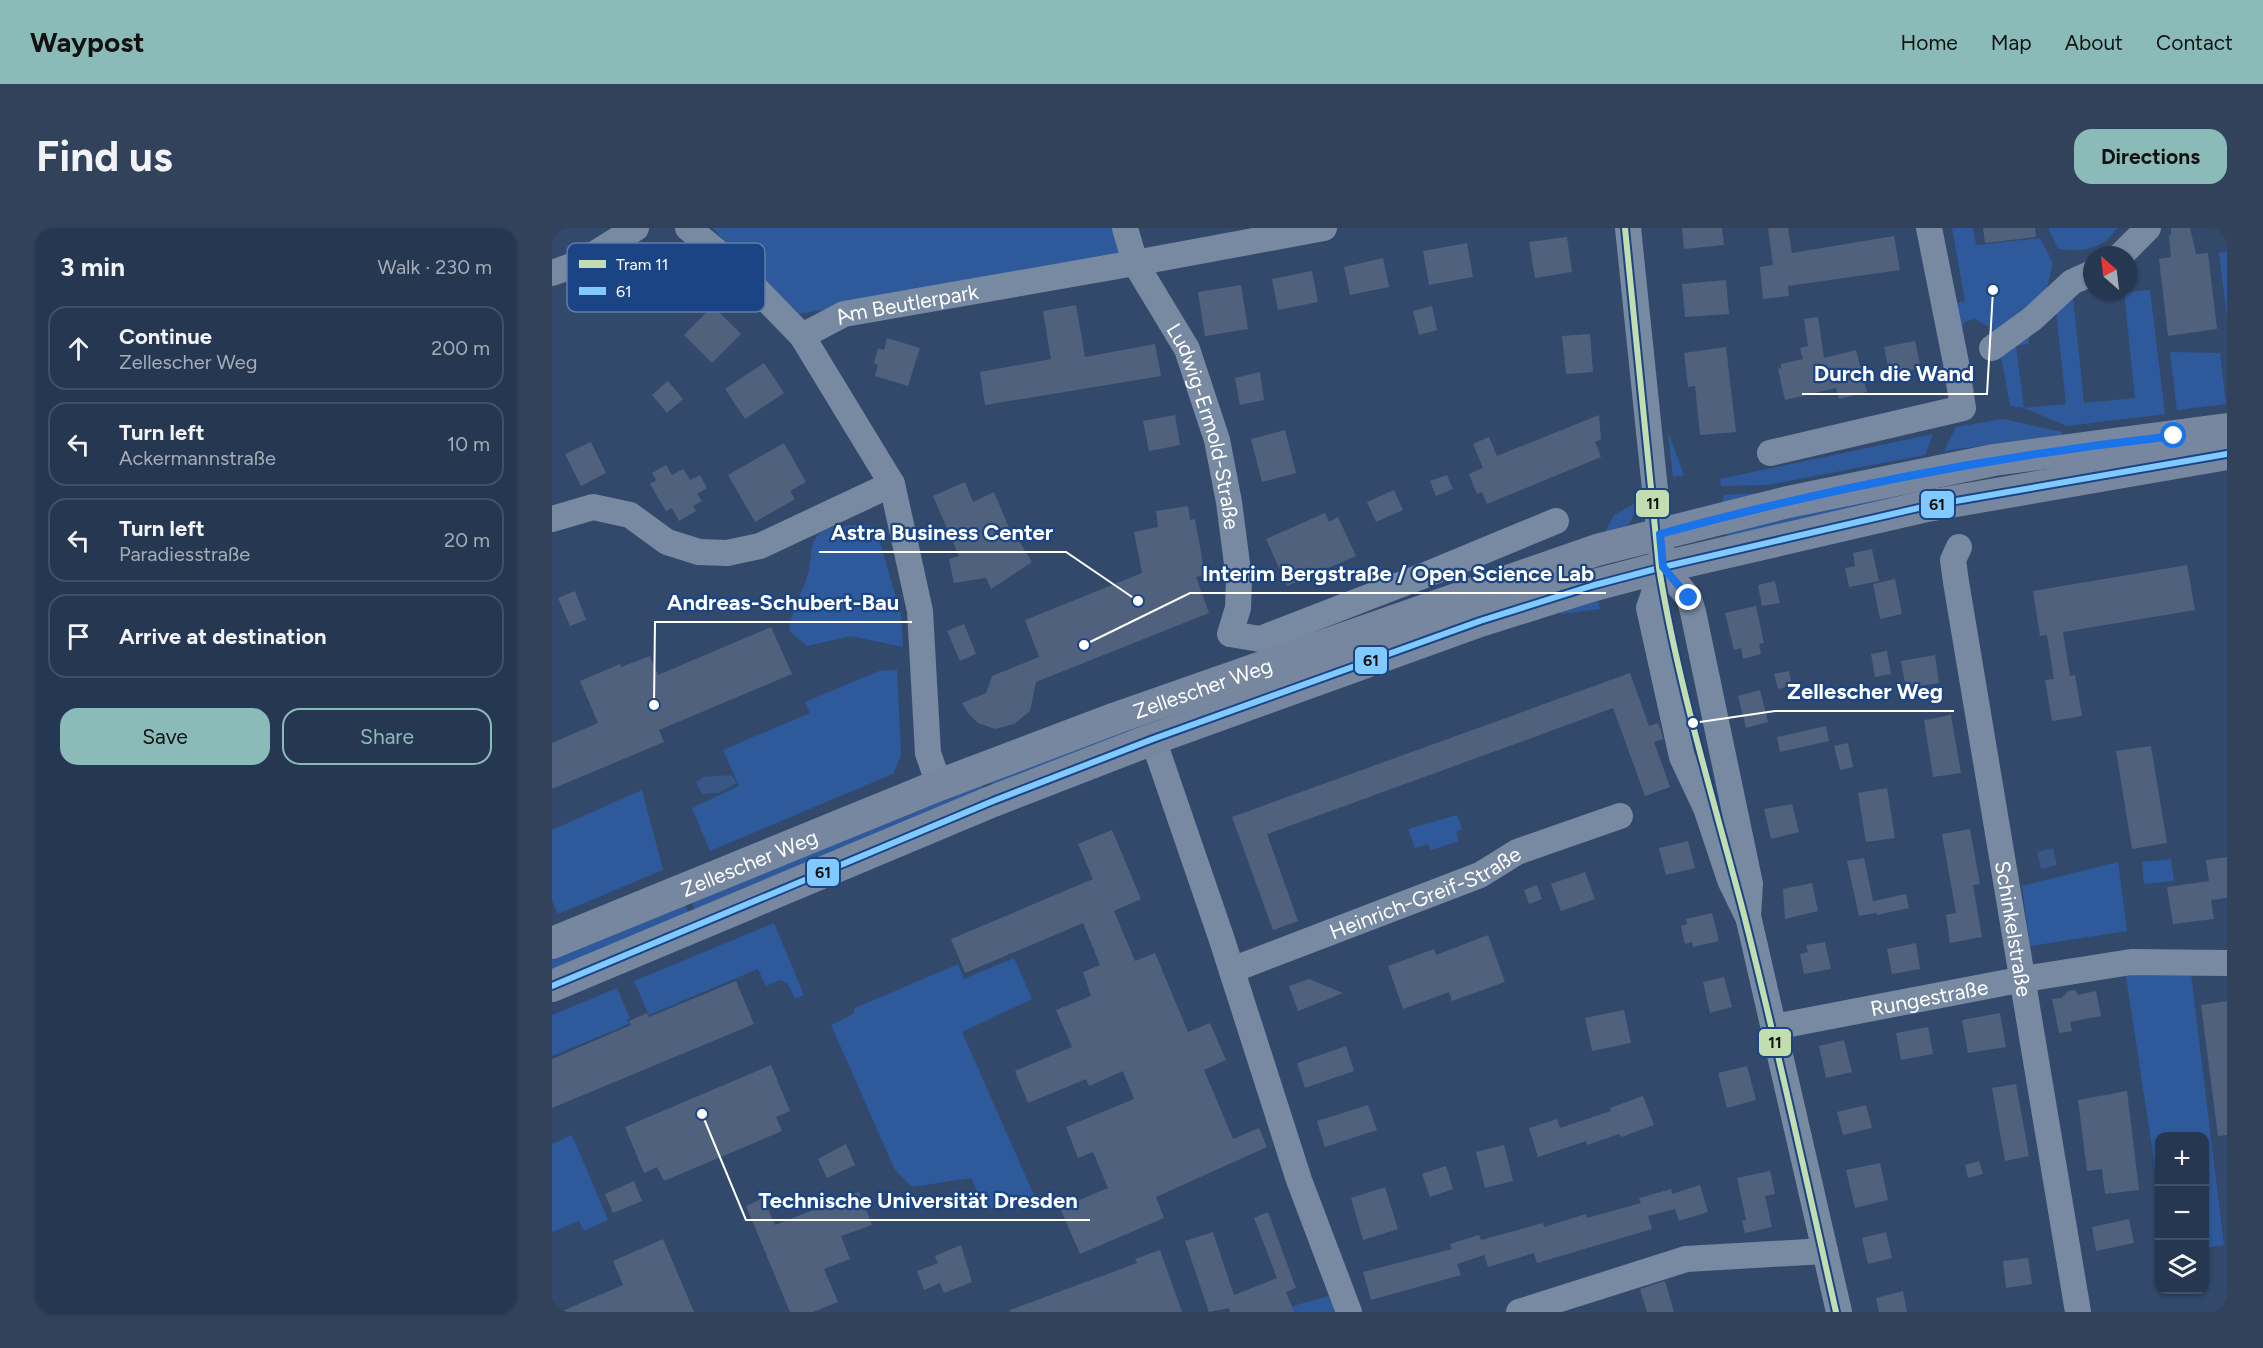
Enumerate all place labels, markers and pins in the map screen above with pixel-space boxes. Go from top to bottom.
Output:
callout: Durch die Wand [1802,354,1987,394]
callout: Astra Business Center [819,512,1066,552]
callout: Interim Bergstraße / Open Science Lab [1190,553,1606,593]
callout: Andreas-Schubert-Bau [655,582,912,622]
callout: Zellescher Weg [1775,671,1954,711]
callout: Technische Universität Dresden [746,1180,1090,1220]

